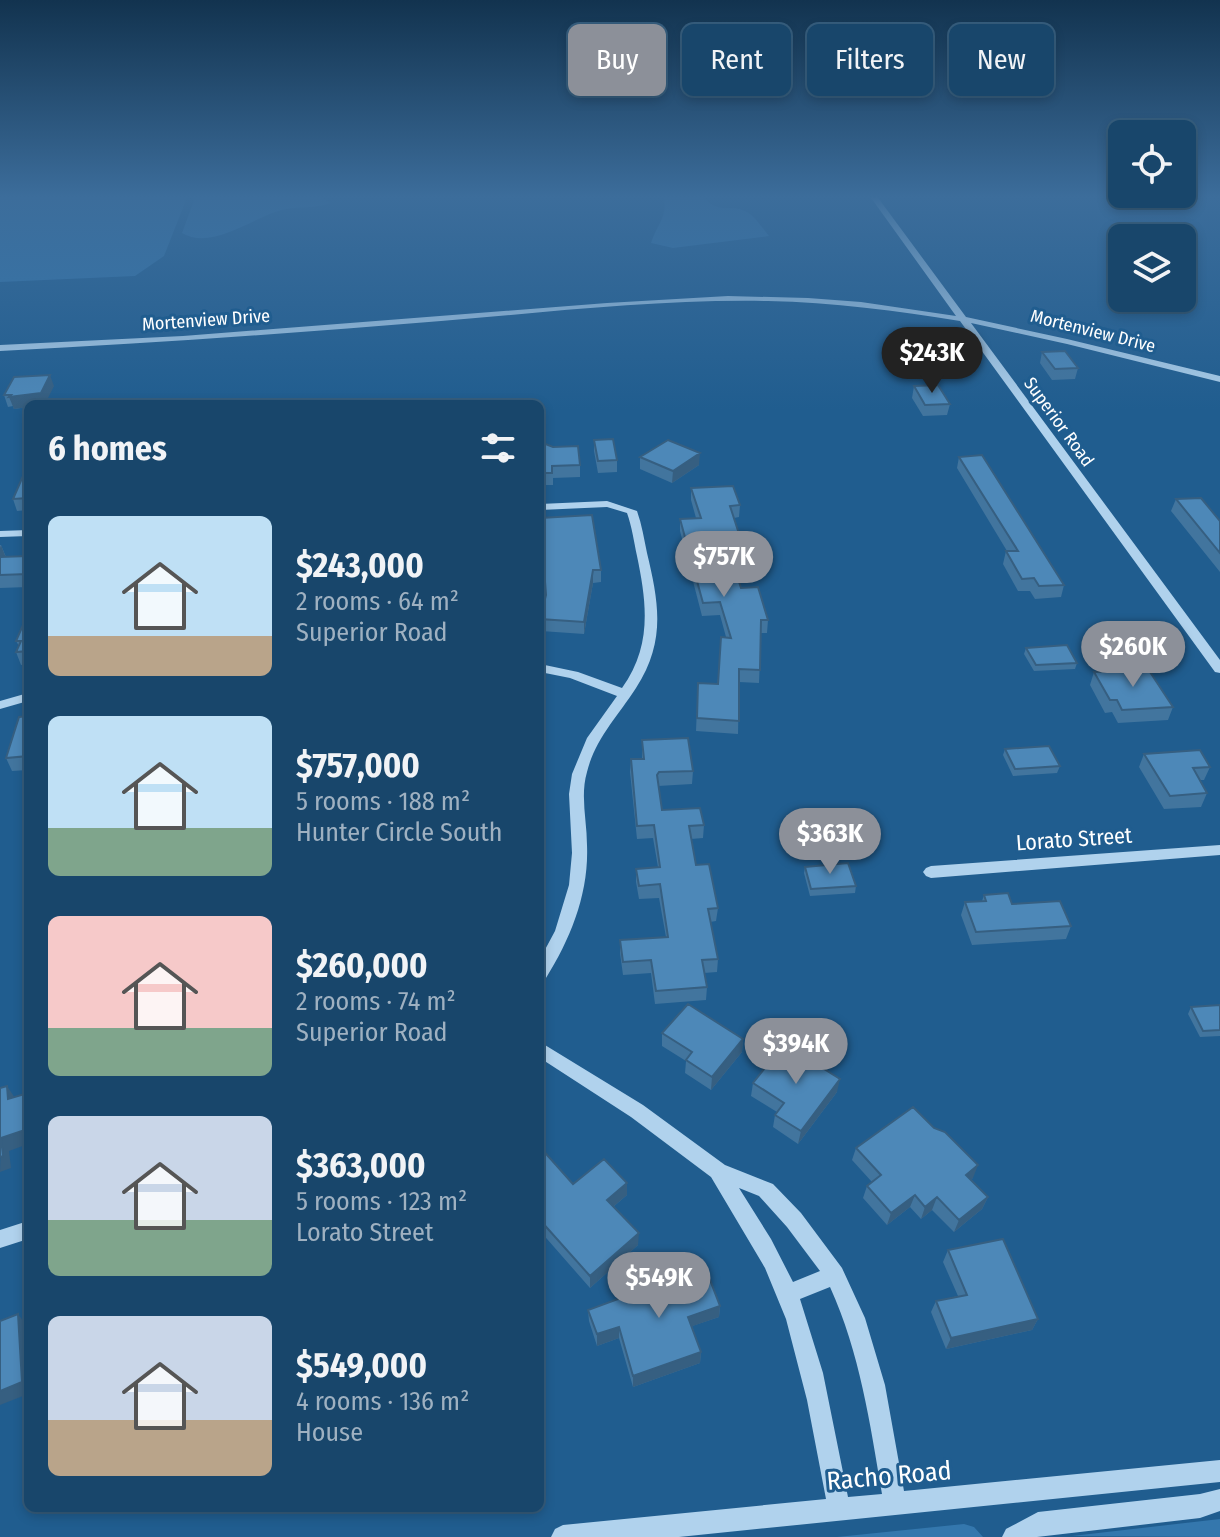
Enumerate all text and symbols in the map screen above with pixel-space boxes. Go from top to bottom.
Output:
chip: Buy [568,24,666,96]
chip: Rent [682,24,791,96]
chip: Filters [807,24,933,96]
chip: New [949,24,1054,96]
map controls [1108,120,1196,312]
button: locate [1108,120,1196,208]
button: layers [1108,224,1196,312]
street label: Mortenview Drive [141,305,271,335]
street label: Mortenview Drive [1028,305,1158,357]
pin: $243K [876,327,988,395]
text: $243K [900,337,964,368]
street label: Superior Road [1019,373,1099,471]
icon: filters [476,426,520,470]
text: 6 homes [48,428,167,469]
pin: $757K [668,531,780,599]
text: $757K [693,541,755,572]
text: $243,000 [296,545,424,586]
icon: home [112,548,208,644]
text: 2 rooms · 64 m² [296,586,459,617]
text: Superior Road [296,617,448,648]
pin: $260K [1077,621,1189,689]
text: $260K [1099,631,1167,662]
text: $757,000 [296,745,420,786]
icon: home [112,748,208,844]
text: 5 rooms · 188 m² [296,786,470,817]
pin: $363K [774,808,886,876]
text: Hunter Circle South [296,817,503,848]
text: $363K [797,818,863,849]
street label: Lorato Street [1015,821,1134,857]
text: $260,000 [296,945,428,986]
icon: home [112,948,208,1044]
text: 2 rooms · 74 m² [296,986,456,1017]
text: Superior Road [296,1017,448,1048]
pin: $394K [740,1018,852,1086]
text: $394K [763,1028,829,1059]
text: $363,000 [296,1145,426,1186]
icon: home [112,1148,208,1244]
text: 5 rooms · 123 m² [296,1186,467,1217]
text: Lorato Street [296,1217,433,1248]
pin: $549K [603,1252,715,1320]
text: $549K [625,1262,693,1293]
text: $549,000 [296,1345,427,1386]
icon: home [112,1348,208,1444]
text: 4 rooms · 136 m² [296,1386,469,1417]
text: House [296,1417,363,1448]
street label: Racho Road [825,1455,953,1497]

